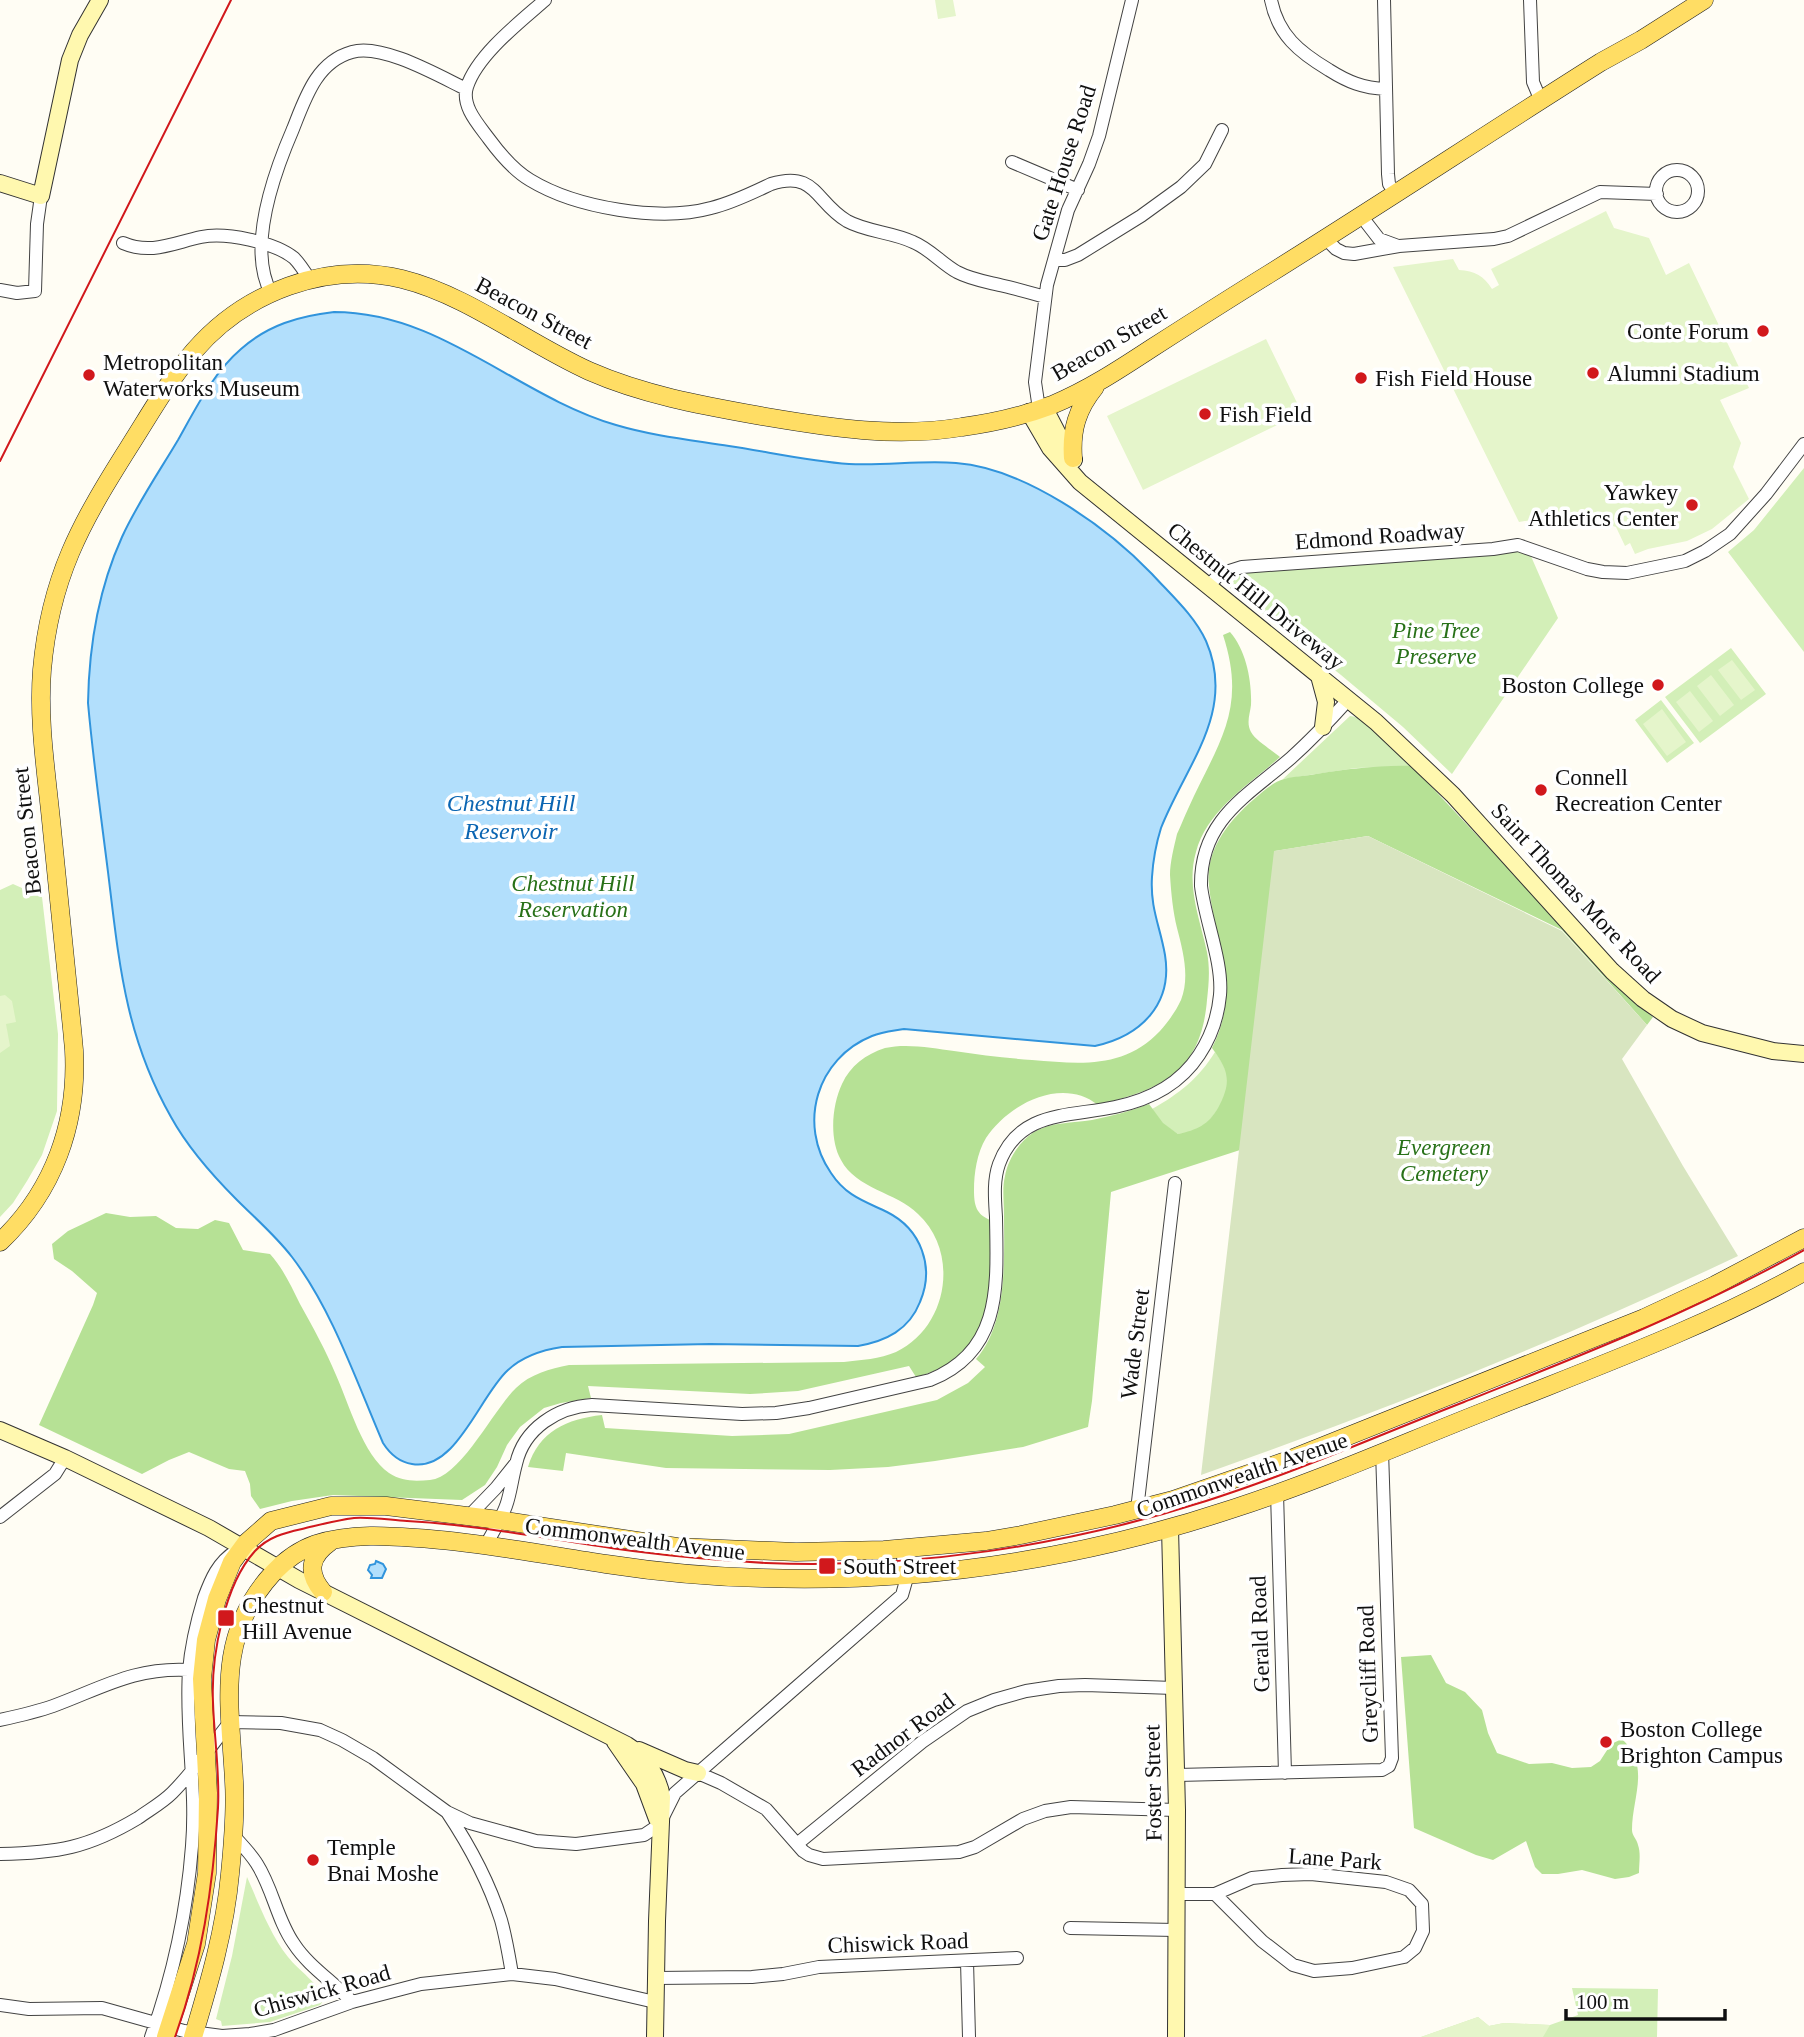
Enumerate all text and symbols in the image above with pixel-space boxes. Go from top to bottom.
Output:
street label: Gate House Road [1027,82,1101,244]
street label: Beacon Street [471,272,597,354]
street label: Beacon Street [1047,300,1171,386]
place label: Conte Forum [1627,319,1749,344]
marker: Conte Forum [1755,323,1771,339]
place label: Metropolitan Waterworks Museum [103,350,300,401]
place label: Alumni Stadium [1607,361,1760,386]
marker: Alumni Stadium [1585,365,1601,381]
place label: Fish Field House [1375,366,1532,391]
marker: Metropolitan Waterworks Museum [81,367,97,383]
marker: Fish Field House [1353,370,1369,386]
place label: Fish Field [1219,402,1312,427]
marker: Fish Field [1197,406,1213,422]
place label: Yawkey Athletics Center [1528,480,1678,531]
marker: Yawkey Athletics Center [1684,497,1700,513]
street label: Chestnut Hill Driveway [1163,517,1350,675]
street label: Edmond Roadway [1294,518,1466,554]
park label: Pine Tree Preserve [1391,618,1480,669]
place label: Boston College [1502,673,1644,698]
marker: Boston College [1650,677,1666,693]
street label: Beacon Street [8,765,46,896]
place label: Connell Recreation Center [1555,765,1722,816]
marker: Connell Recreation Center [1533,782,1549,798]
water label: Chestnut Hill Reservoir [447,790,576,844]
street label: Saint Thomas More Road [1486,798,1666,988]
park label: Chestnut Hill Reservation [511,871,635,922]
park label: Evergreen Cemetery [1396,1135,1491,1186]
street label: Wade Street [1116,1287,1154,1401]
street label: Commonwealth Avenue [1133,1427,1351,1523]
street label: Commonwealth Avenue [524,1513,746,1565]
place label: South Street [843,1554,957,1579]
marker: South Street [817,1556,837,1576]
street label: Gerald Road [1245,1575,1275,1693]
place label: Chestnut Hill Avenue [242,1593,352,1644]
street label: Greycliff Road [1353,1604,1383,1743]
marker: Chestnut Hill Avenue [216,1608,236,1628]
street label: Radnor Road [847,1688,960,1782]
place label: Boston College Brighton Campus [1620,1717,1783,1768]
street label: Foster Street [1139,1724,1167,1842]
marker: Boston College Brighton Campus [1598,1734,1614,1750]
place label: Temple Bnai Moshe [327,1835,439,1886]
street label: Lane Park [1287,1843,1383,1875]
marker: Temple Bnai Moshe [305,1852,321,1868]
street label: Chiswick Road [827,1928,969,1958]
street label: Chiswick Road [251,1959,394,2022]
scale bar [1566,1978,1725,2022]
text: 100 m [1576,1990,1629,2014]

